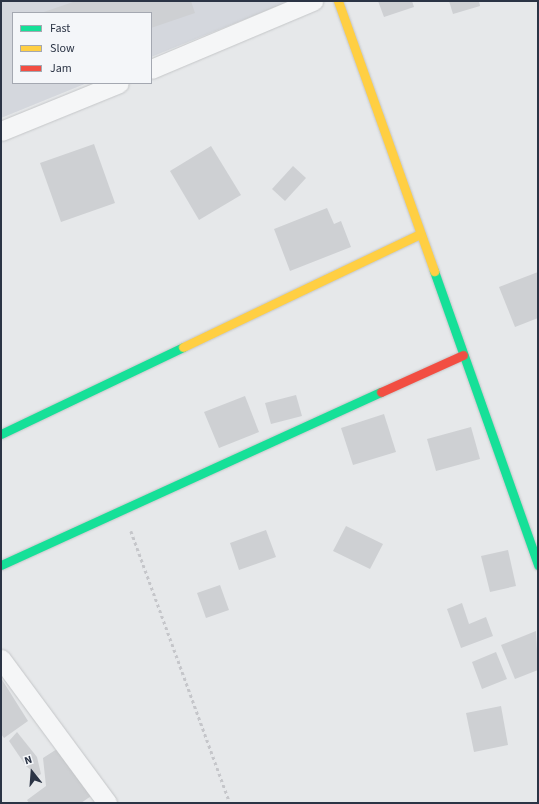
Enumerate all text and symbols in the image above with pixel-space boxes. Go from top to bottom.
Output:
legend [12,12,152,84]
text: Fast [50,20,70,37]
text: Slow [50,40,75,57]
text: Jam [50,60,72,77]
north arrow [12,752,52,792]
text: N [23,752,34,768]

